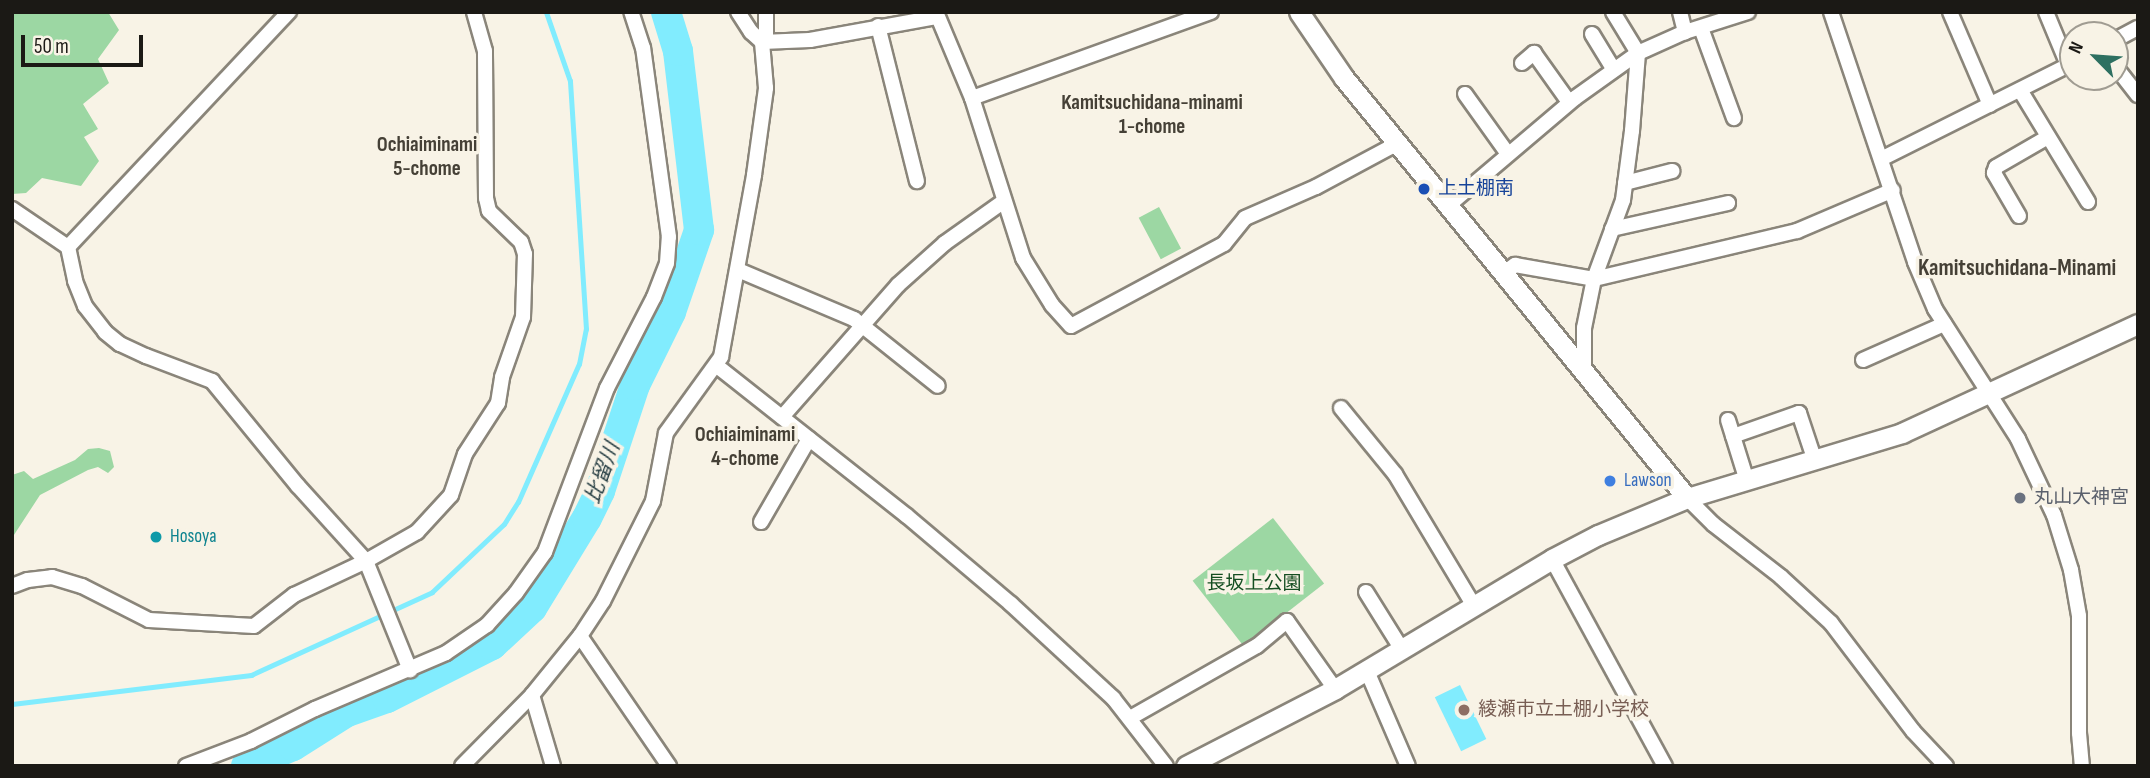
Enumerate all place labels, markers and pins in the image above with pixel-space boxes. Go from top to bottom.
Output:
place label: 上土棚南 [1438,178,1514,200]
marker: 上土棚南 [1416,181,1432,197]
place label: Lawson [1624,470,1672,492]
marker: Lawson [1602,473,1618,489]
place label: 丸山大神宮 [2034,487,2129,509]
marker: 丸山大神宮 [2012,490,2028,506]
place label: Hosoya [170,526,216,548]
marker: Hosoya [148,529,164,545]
place label: 綾瀬市立土棚小学校 [1478,699,1649,721]
marker: 綾瀬市立土棚小学校 [1456,702,1472,718]

